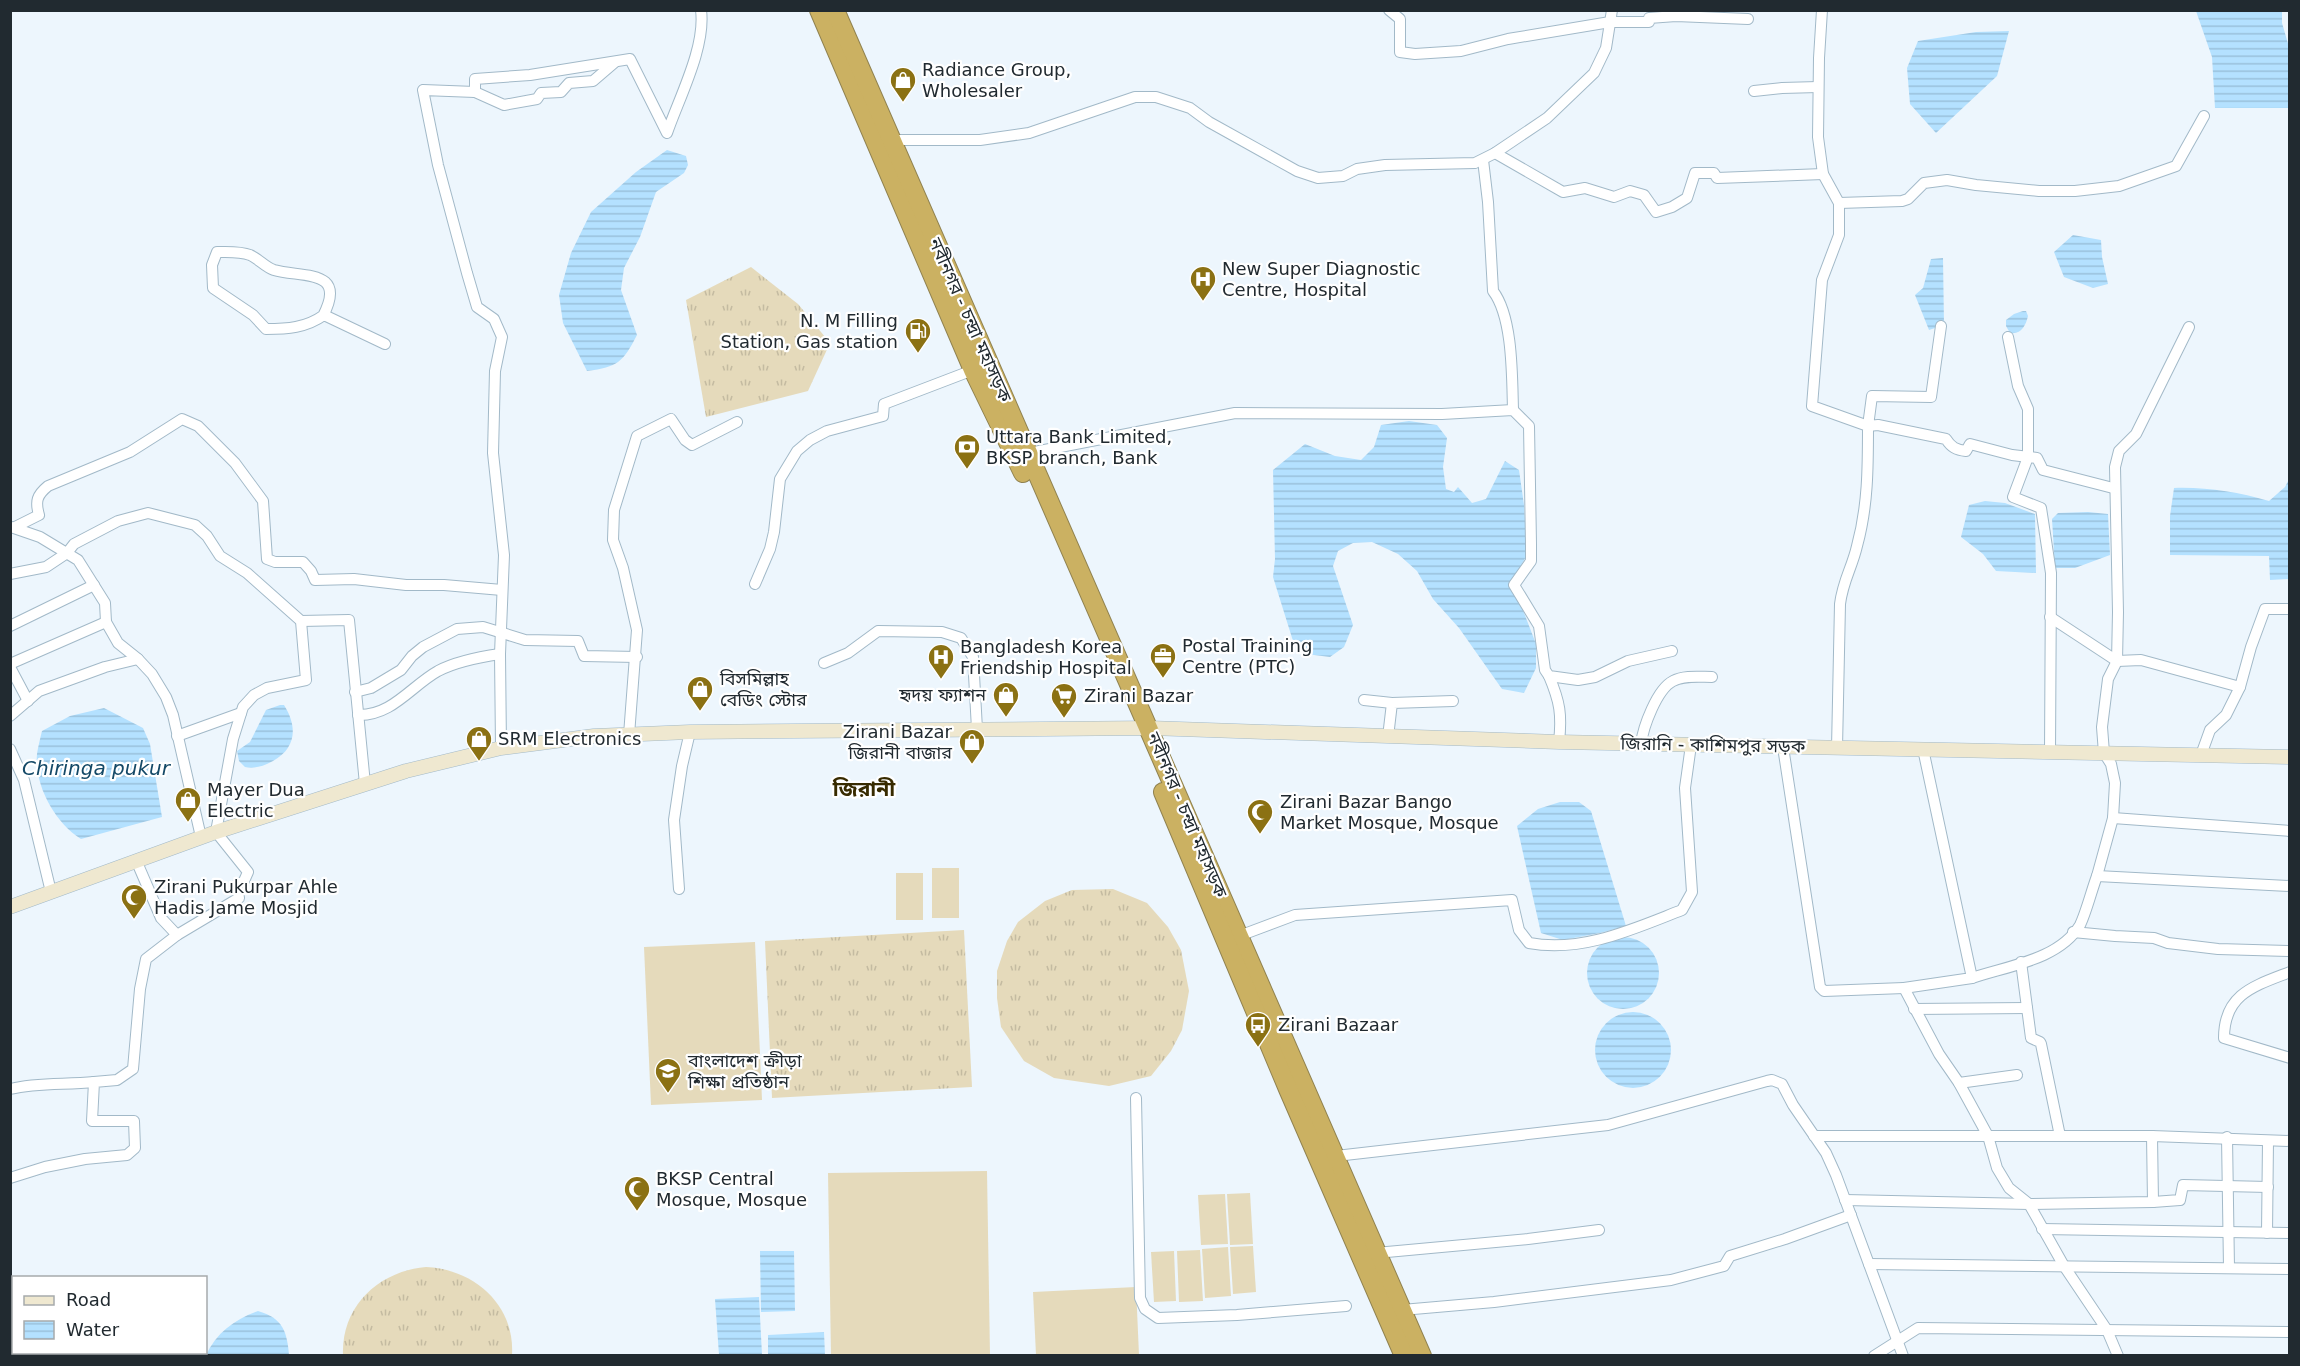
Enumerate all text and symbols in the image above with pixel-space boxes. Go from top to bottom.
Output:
place label: Radiance Group, Wholesaler [922,59,1071,101]
shop icon: Radiance Group, Wholesaler [888,65,918,103]
street label: নবীনগর - চন্দ্রা মহাসড়ক [924,234,1016,405]
place label: New Super Diagnostic Centre, Hospital [1222,258,1421,300]
hospital icon: New Super Diagnostic Centre, Hospital [1188,264,1218,302]
place label: N. M Filling Station, Gas station [721,310,898,352]
fuel station icon: N. M Filling Station, Gas station [903,316,933,354]
place label: Uttara Bank Limited, BKSP branch, Bank [986,426,1172,468]
bank icon: Uttara Bank Limited, BKSP branch, Bank [952,432,982,470]
place label: Postal Training Centre (PTC) [1182,635,1312,677]
place label: Bangladesh Korea Friendship Hospital [960,636,1132,678]
office icon: Postal Training Centre (PTC) [1148,641,1178,679]
hospital icon: Bangladesh Korea Friendship Hospital [926,642,956,680]
place label: বিসমিল্লাহ বেডিং স্টোর [719,668,807,710]
shop icon: বিসমিল্লাহ বেডিং স্টোর [685,674,715,712]
shop icon: হৃদয় ফ্যাশন [991,680,1021,718]
supermarket icon: Zirani Bazar [1049,681,1079,719]
place label: হৃদয় ফ্যাশন [898,684,987,705]
place label: Zirani Bazar [1084,685,1194,706]
place label: Zirani Bazar জিরানী বাজার [843,721,953,763]
shop icon: SRM Electronics [464,724,494,762]
shop icon: Zirani Bazar জিরানী বাজার [957,727,987,765]
place label: SRM Electronics [498,728,641,749]
street label: নবীনগর - চন্দ্রা মহাসড়ক [1143,728,1232,901]
street label: জিরানি - কাশিমপুর সড়ক [1619,732,1806,758]
water label: Chiringa pukur [22,756,172,780]
district label: জিরানী [832,777,896,801]
place label: Mayer Dua Electric [207,779,305,821]
shop icon: Mayer Dua Electric [173,785,203,823]
place label: Zirani Bazar Bango Market Mosque, Mosque [1280,791,1499,833]
mosque icon: Zirani Bazar Bango Market Mosque, Mosque [1245,797,1275,835]
place label: Zirani Pukurpar Ahle Hadis Jame Mosjid [154,876,338,918]
mosque icon: Zirani Pukurpar Ahle Hadis Jame Mosjid [119,882,149,920]
bus stop icon: Zirani Bazaar [1243,1010,1273,1048]
place label: Zirani Bazaar [1278,1014,1399,1035]
place label: বাংলাদেশ ক্রীড়া শিক্ষা প্রতিষ্ঠান [687,1050,802,1092]
school or university icon: বাংলাদেশ ক্রীড়া শিক্ষা প্রতিষ্ঠান [653,1056,683,1094]
place label: BKSP Central Mosque, Mosque [656,1168,807,1210]
mosque icon: BKSP Central Mosque, Mosque [622,1174,652,1212]
legend [12,1276,207,1354]
text: Road [66,1289,111,1310]
text: Water [66,1319,120,1340]

